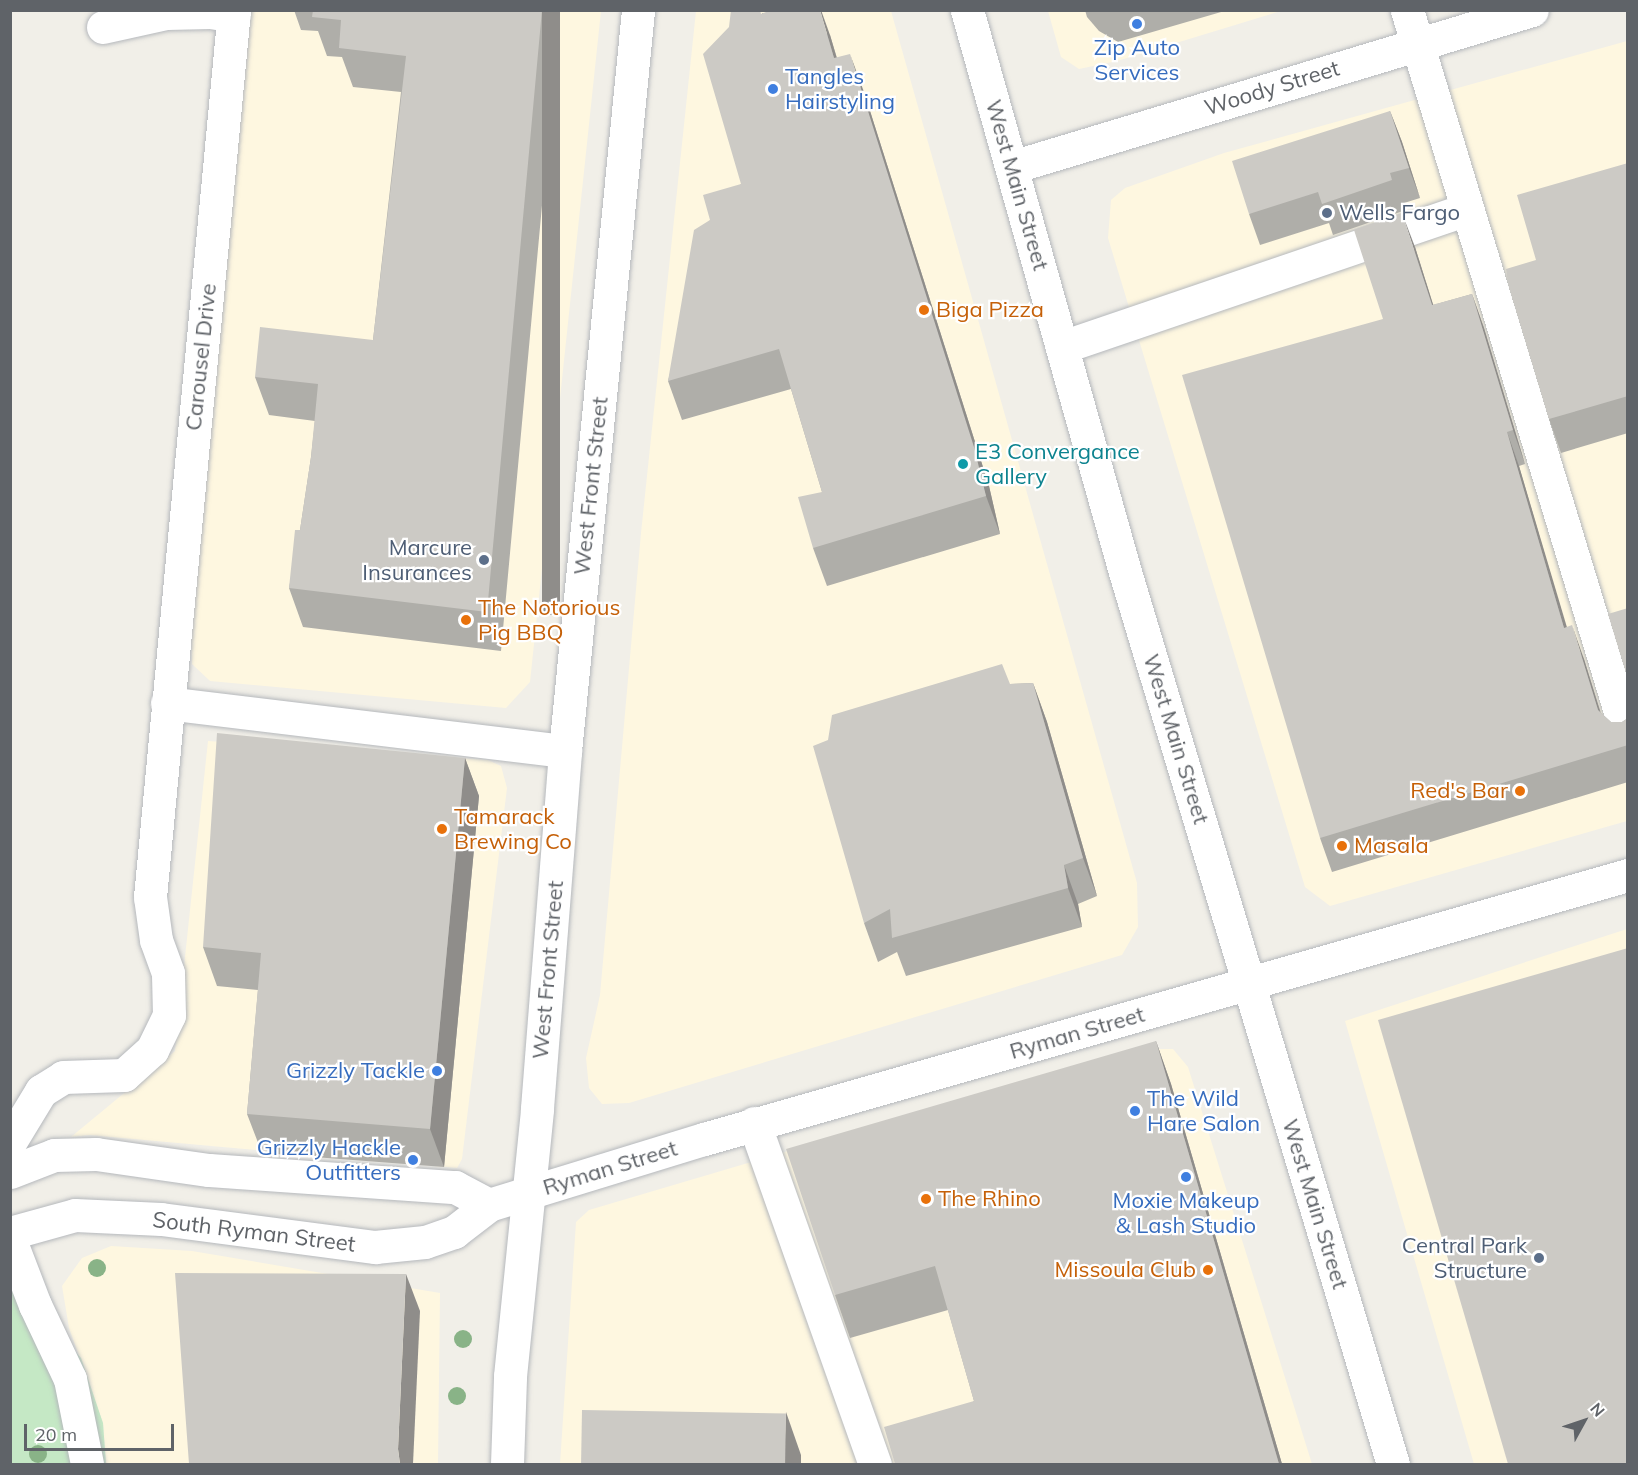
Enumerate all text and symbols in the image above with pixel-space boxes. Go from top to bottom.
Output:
marker: Zip Auto Services [1130,17,1144,31]
place label: Zip Auto Services [1094,34,1180,86]
street label: Woody Street [1201,55,1343,121]
place label: Tangles Hairstyling [785,63,895,114]
marker: Tangles Hairstyling [766,82,780,96]
street label: West Main Street [980,97,1054,273]
place label: Wells Fargo [1339,200,1460,226]
marker: Wells Fargo [1320,206,1334,220]
street label: Carousel Drive [180,282,222,432]
place label: Biga Pizza [936,297,1044,323]
marker: Biga Pizza [917,303,931,317]
street label: West Front Street [569,396,613,576]
place label: E3 Convergance Gallery [975,438,1140,490]
marker: E3 Convergance Gallery [956,457,970,471]
place label: Marcure Insurances [362,534,472,586]
marker: Marcure Insurances [477,553,491,567]
place label: The Notorious Pig BBQ [478,594,620,646]
marker: The Notorious Pig BBQ [459,613,473,627]
street label: West Main Street [1138,651,1214,827]
place label: Red's Bar [1410,778,1508,804]
marker: Red's Bar [1513,784,1527,798]
place label: Tamarack Brewing Co [454,803,572,854]
marker: Tamarack Brewing Co [435,822,449,836]
place label: Masala [1354,833,1429,859]
marker: Masala [1335,839,1349,853]
street label: West Front Street [527,880,569,1060]
street label: Ryman Street [1007,1001,1147,1065]
place label: Grizzly Tackle [286,1058,425,1084]
marker: Grizzly Tackle [430,1064,444,1078]
place label: The Wild Hare Salon [1147,1085,1260,1136]
marker: The Wild Hare Salon [1128,1104,1142,1118]
street label: West Main Street [1277,1116,1353,1292]
place label: Grizzly Hackle Outfitters [257,1134,401,1186]
street label: Ryman Street [540,1135,680,1201]
marker: Grizzly Hackle Outfitters [406,1153,420,1167]
marker: Moxie Makeup & Lash Studio [1179,1170,1193,1184]
place label: The Rhino [938,1186,1041,1212]
place label: Moxie Makeup & Lash Studio [1113,1187,1259,1238]
marker: The Rhino [919,1192,933,1206]
street label: South Ryman Street [151,1206,357,1258]
place label: Central Park Structure [1402,1232,1527,1284]
marker: Central Park Structure [1532,1251,1546,1265]
place label: Missoula Club [1054,1257,1196,1283]
marker: Missoula Club [1201,1263,1215,1277]
north arrow [1554,1391,1614,1451]
text: N [1586,1398,1609,1420]
scale bar [27,1412,177,1450]
text: 20 m [35,1423,77,1446]

